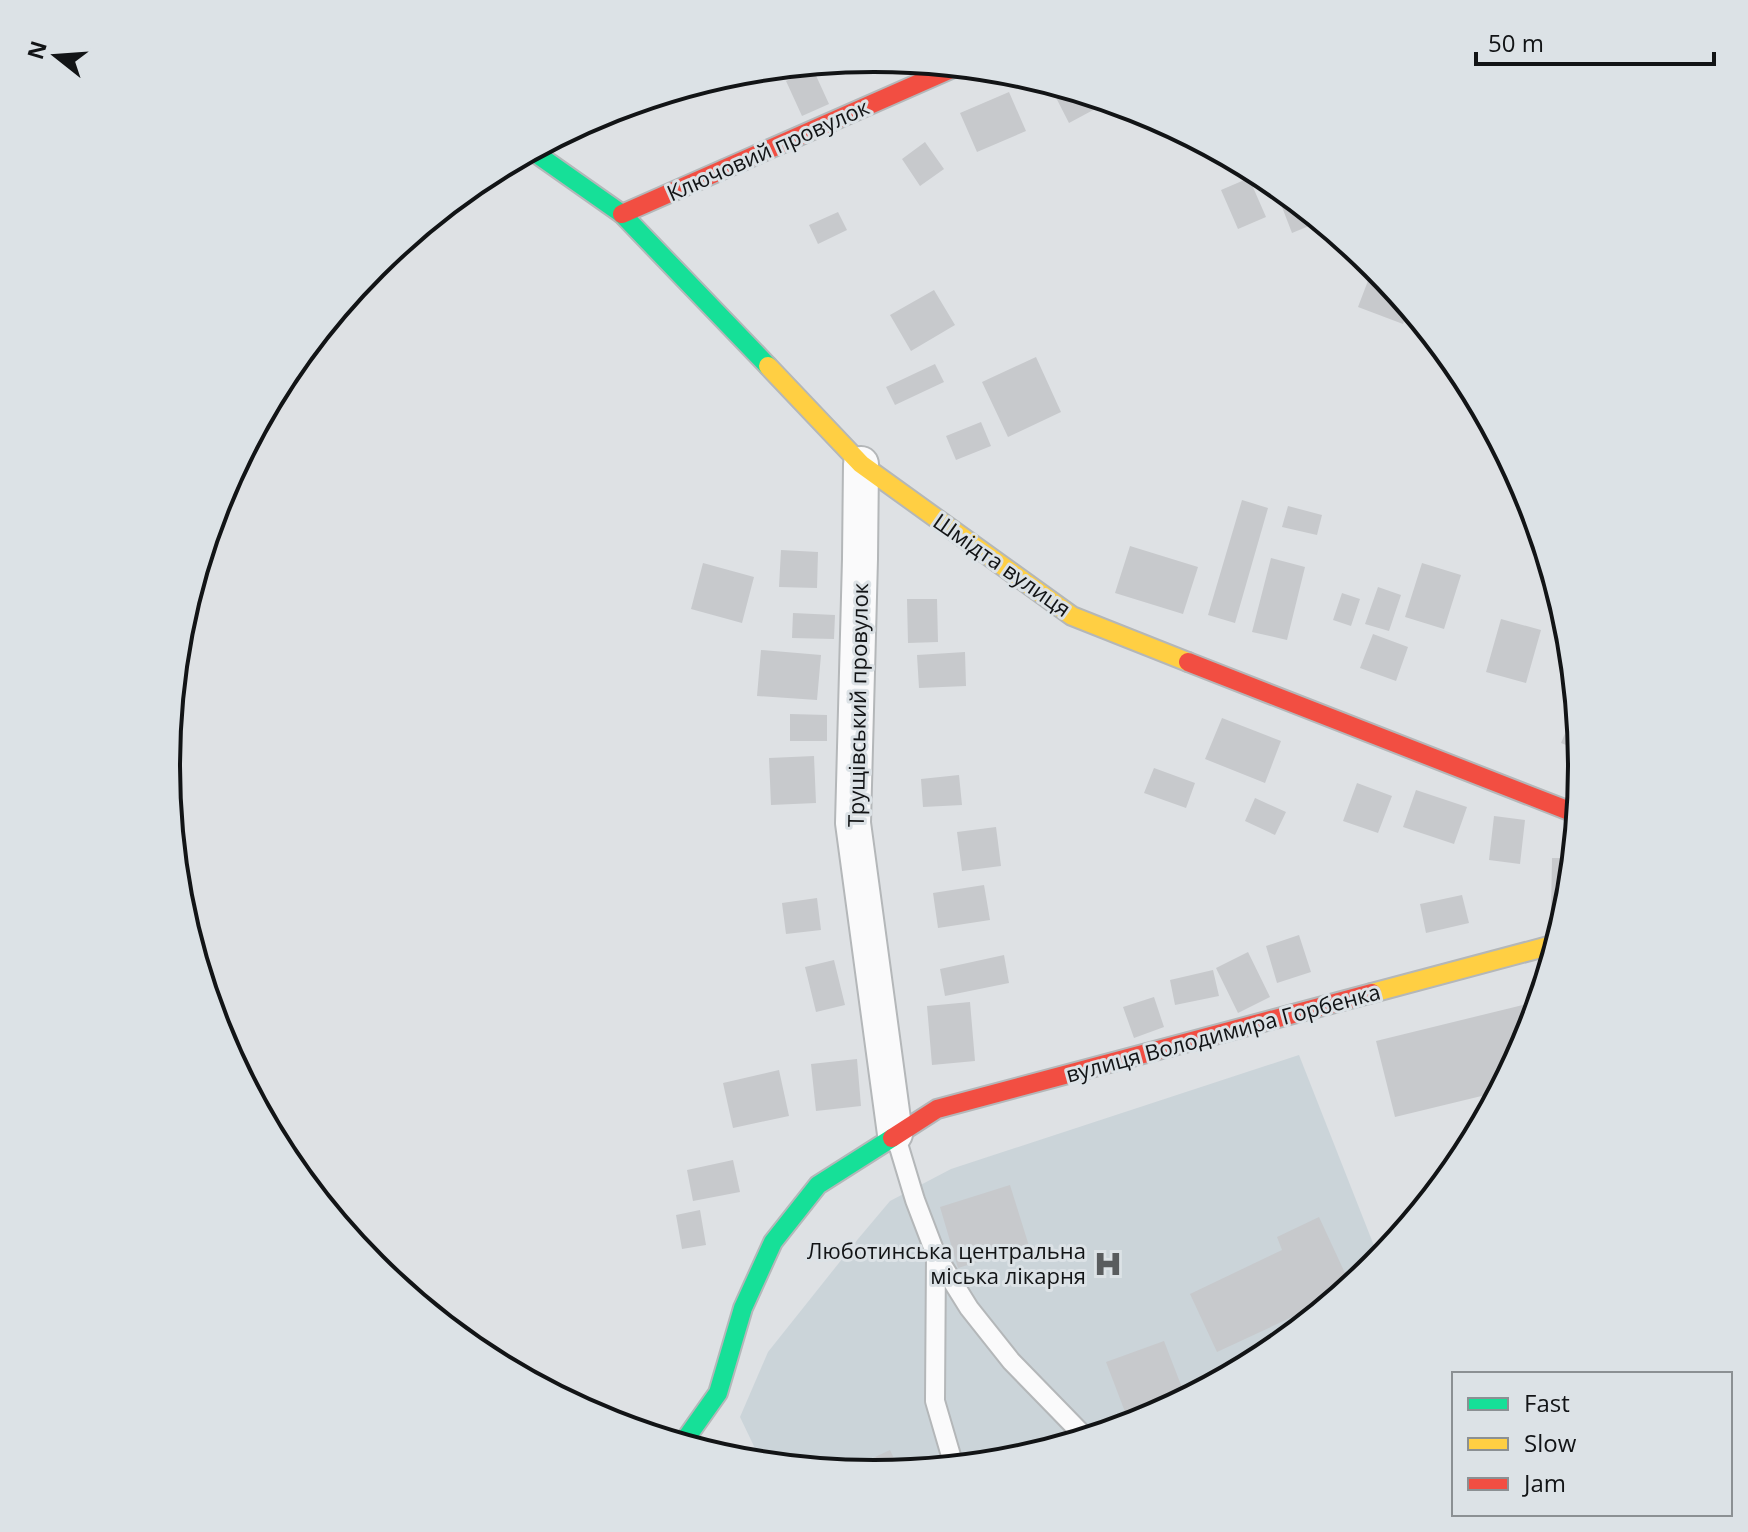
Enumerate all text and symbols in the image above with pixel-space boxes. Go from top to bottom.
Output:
north arrow [16,16,96,96]
scale bar [1476,16,1714,66]
text: 50 m [1488,26,1544,59]
text: N [19,37,53,63]
street label: Ключовий провулок [662,91,874,207]
street label: Шмідта вулиця [928,506,1077,623]
street label: Трущівський провулок [840,582,874,827]
street label: вулиця Володимира Горбенка [1062,976,1383,1089]
place label: Люботинська центральна міська лікарня [807,1235,1086,1290]
hospital icon: Люботинська центральна міська лікарня [1093,1249,1123,1279]
legend [1452,1372,1732,1516]
text: Fast [1524,1386,1570,1419]
text: Slow [1524,1426,1577,1459]
text: Jam [1522,1466,1566,1499]

